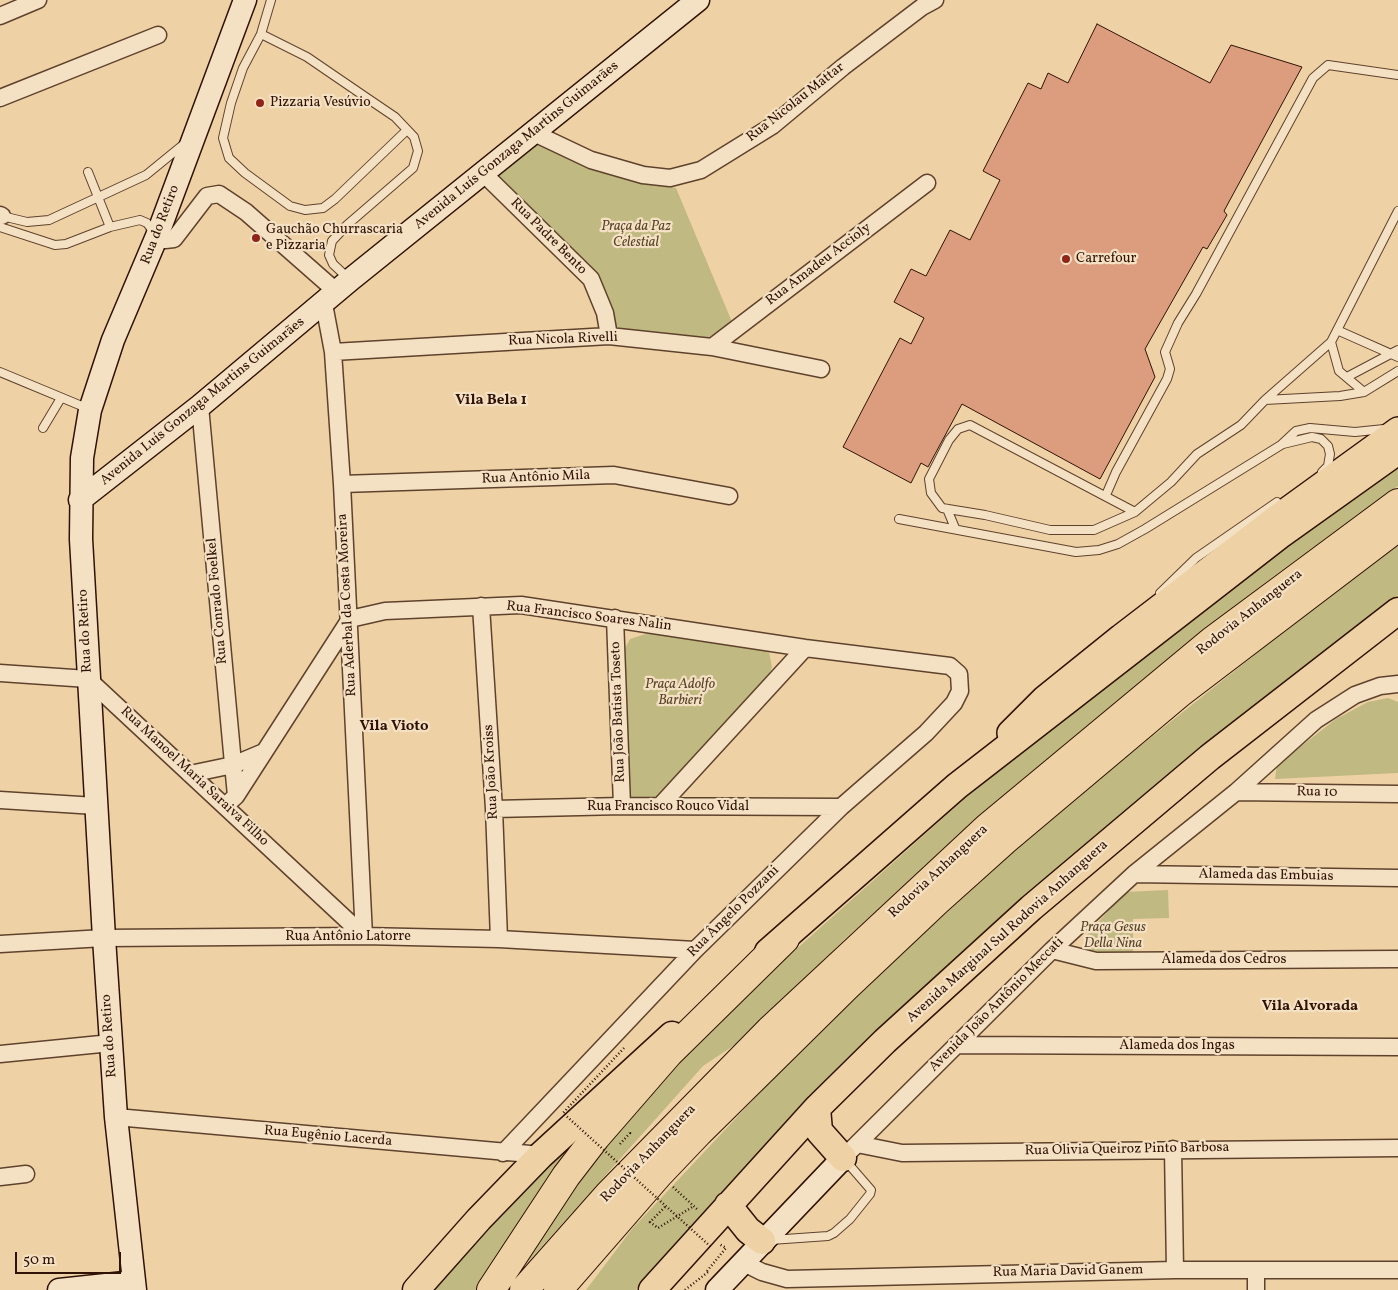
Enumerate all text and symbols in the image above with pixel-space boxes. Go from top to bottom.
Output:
street label: Avenida Luís Gonzaga Martins Guimarães [411,58,623,234]
street label: Rua Nicolau Mattar [744,60,848,146]
place label: Pizzaria Vesúvio [270,95,371,111]
marker: Pizzaria Vesúvio [254,97,266,109]
street label: Rua do Retiro [138,183,184,267]
street label: Rua Padre Bento [506,195,590,279]
park label: Praça da Paz Celestial [601,219,671,252]
street label: Rua Amadeu Accioly [763,220,875,310]
place label: Gauchão Churrascaria e Pizzaria [266,222,403,254]
marker: Gauchão Churrascaria e Pizzaria [250,232,262,244]
place label: Carrefour [1076,251,1136,267]
marker: Carrefour [1060,253,1072,265]
street label: Avenida Luís Gonzaga Martins Guimarães [97,314,309,490]
street label: Rua Nicola Rivelli [508,330,618,350]
district label: Vila Bela 1 [455,392,527,410]
street label: Rua Antônio Mila [481,468,591,488]
street label: Rua Aderbal da Costa Moreira [335,513,361,697]
street label: Rua Conrado Foelkel [204,537,232,665]
street label: Rodovia Anhanguera [1194,566,1306,660]
street label: Rua do Retiro [75,589,97,673]
street label: Rua Francisco Soares Nalin [505,599,673,635]
street label: Rua João Batista Toseto [608,641,630,783]
park label: Praça Adolfo Barbieri [645,677,715,710]
street label: Rua Manoel Maria Saraiva Filho [116,704,272,850]
district label: Vila Vioto [360,718,428,736]
street label: Rua João Kroiss [481,724,503,820]
street label: Rua 10 [1296,784,1338,802]
street label: Rua Francisco Rouco Vidal [587,799,749,815]
street label: Rodovia Anhanguera [886,822,992,922]
street label: Avenida Marginal Sul Rodovia Anhanguera [904,837,1112,1027]
street label: Rua Ângelo Pozzani [685,863,783,961]
street label: Alameda das Embuias [1198,866,1334,886]
park label: Praça Gesus Della Nina [1080,920,1146,952]
street label: Rua Antônio Latorre [285,929,411,945]
street label: Avenida João Antônio Meccati [926,934,1068,1076]
street label: Alameda dos Cedros [1162,952,1286,968]
street label: Rua do Retiro [99,994,121,1078]
district label: Vila Alvorada [1262,998,1358,1016]
street label: Alameda dos Ingas [1119,1038,1235,1054]
street label: Rodovia Anhanguera [598,1102,700,1206]
street label: Rua Eugênio Lacerda [263,1123,393,1151]
street label: Rua Olivia Queiroz Pinto Barbosa [1025,1140,1229,1160]
scale bar [18,1242,124,1274]
text: 50 m [23,1250,55,1271]
street label: Rua Maria David Ganem [992,1262,1144,1282]

